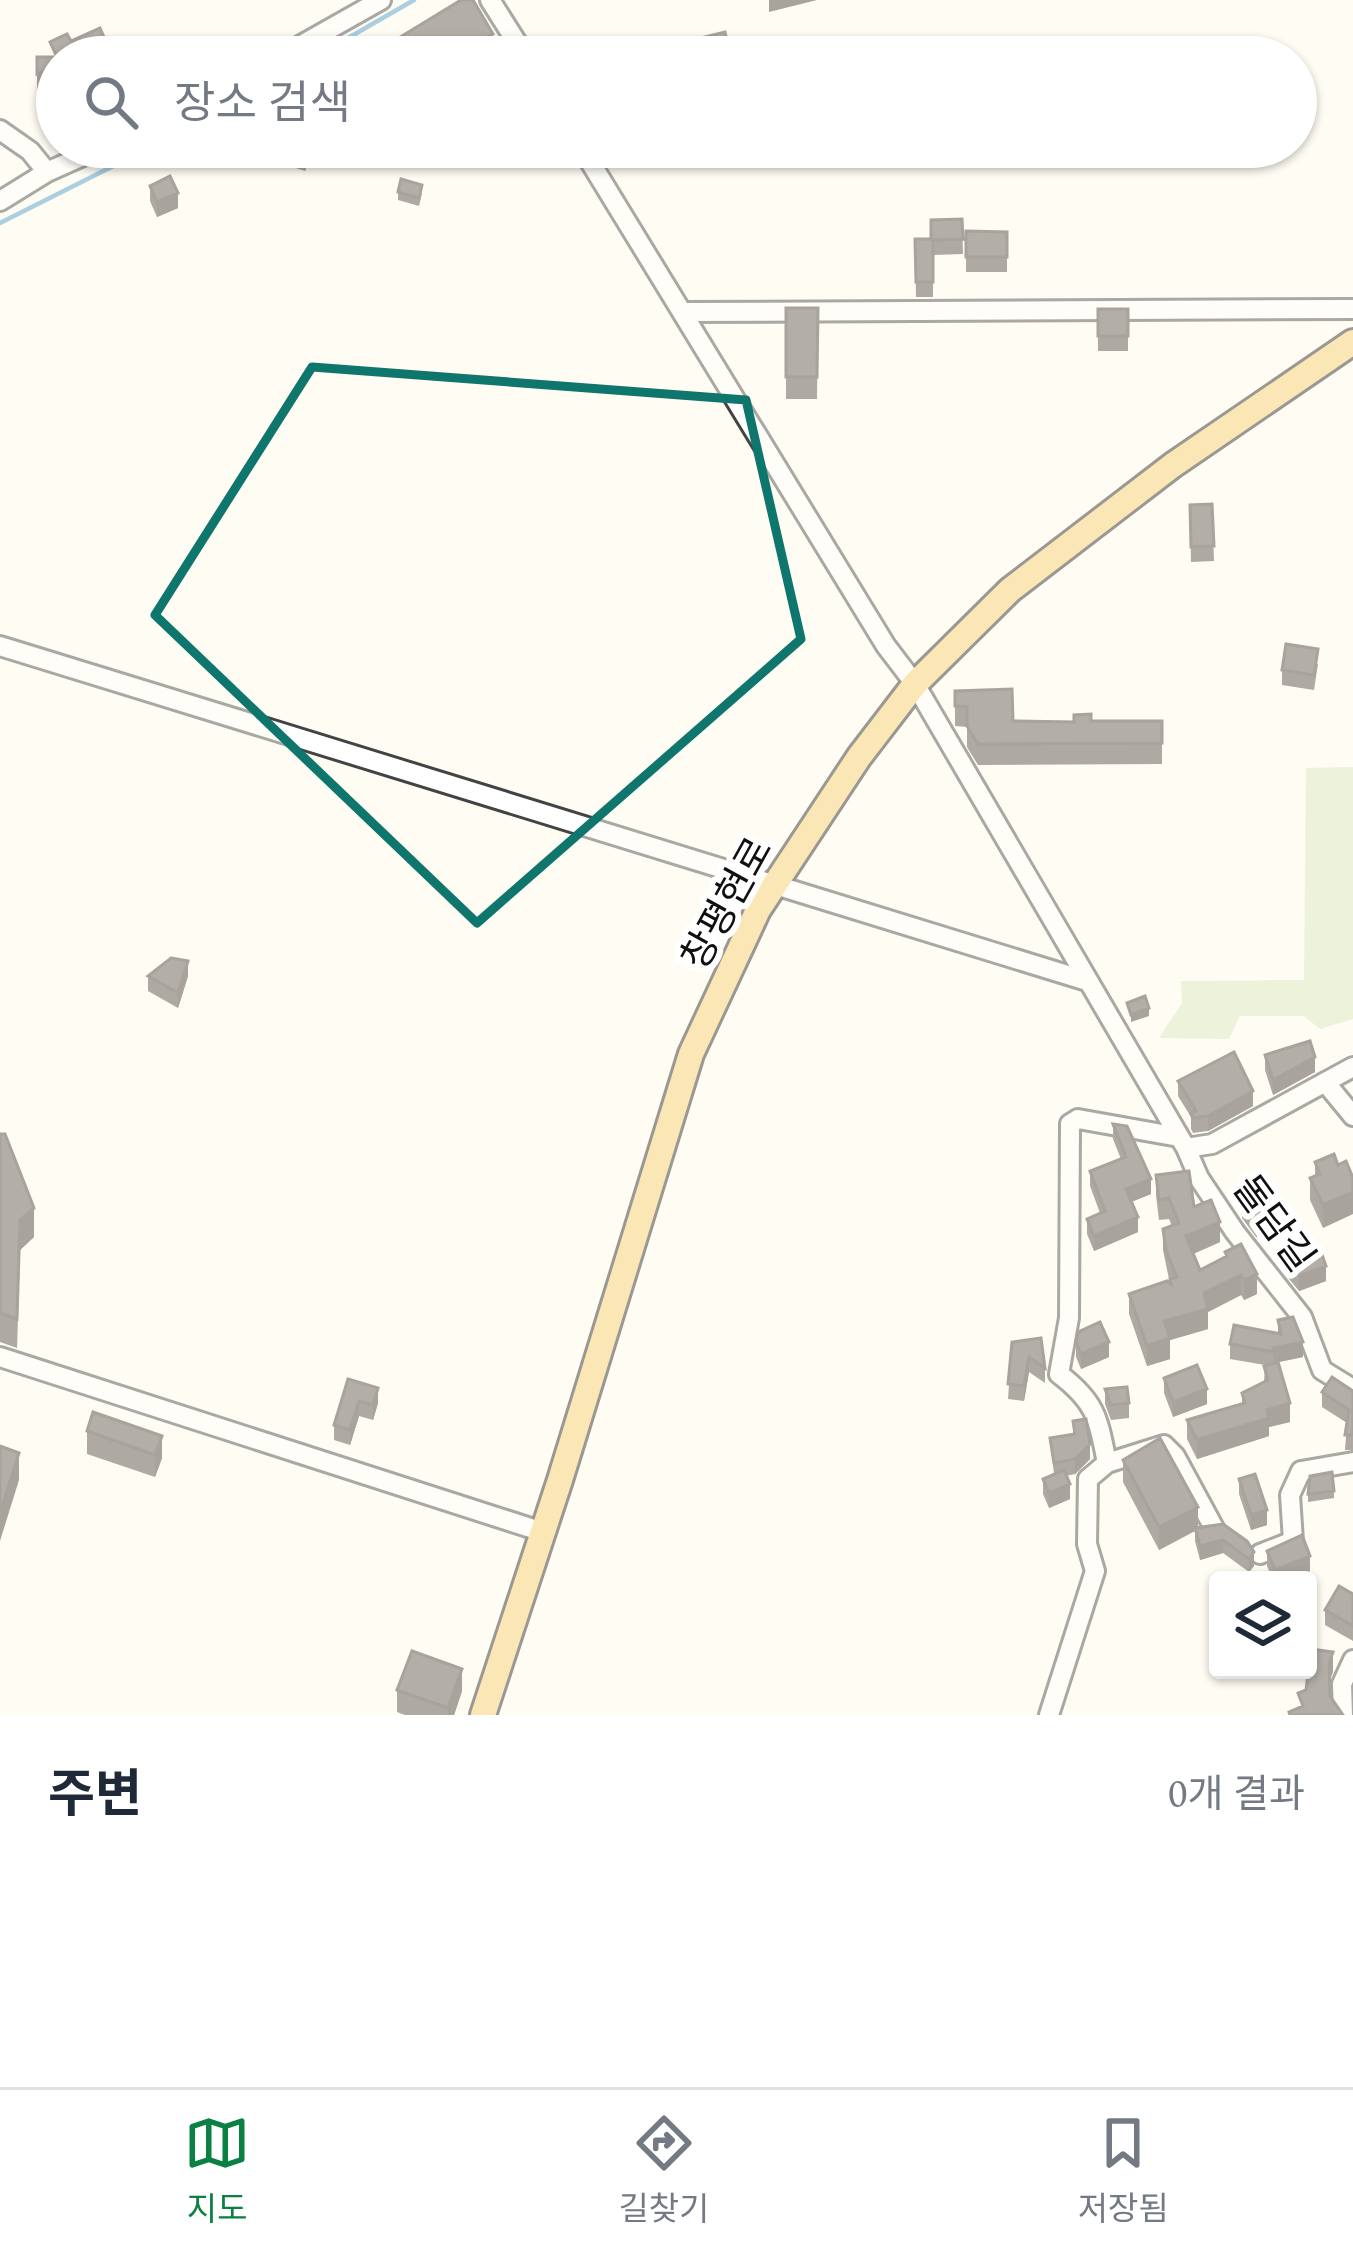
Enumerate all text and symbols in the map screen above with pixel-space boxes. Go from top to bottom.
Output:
search box [36,36,1317,168]
icon: search [78,69,144,135]
text: 장소 검색 [174,70,351,139]
street label: 창평현로 [667,827,789,981]
street label: 돌담길 [1217,1163,1329,1285]
map controls [1209,1571,1317,1679]
button: layers [1209,1571,1317,1679]
text: 주변 [48,1757,142,1835]
text: 0개 결과 [1168,1766,1305,1825]
tab: 지도 [184,2110,250,2235]
tab: 길찾기 [618,2110,709,2235]
tab: 저장됨 [1078,2110,1169,2235]

